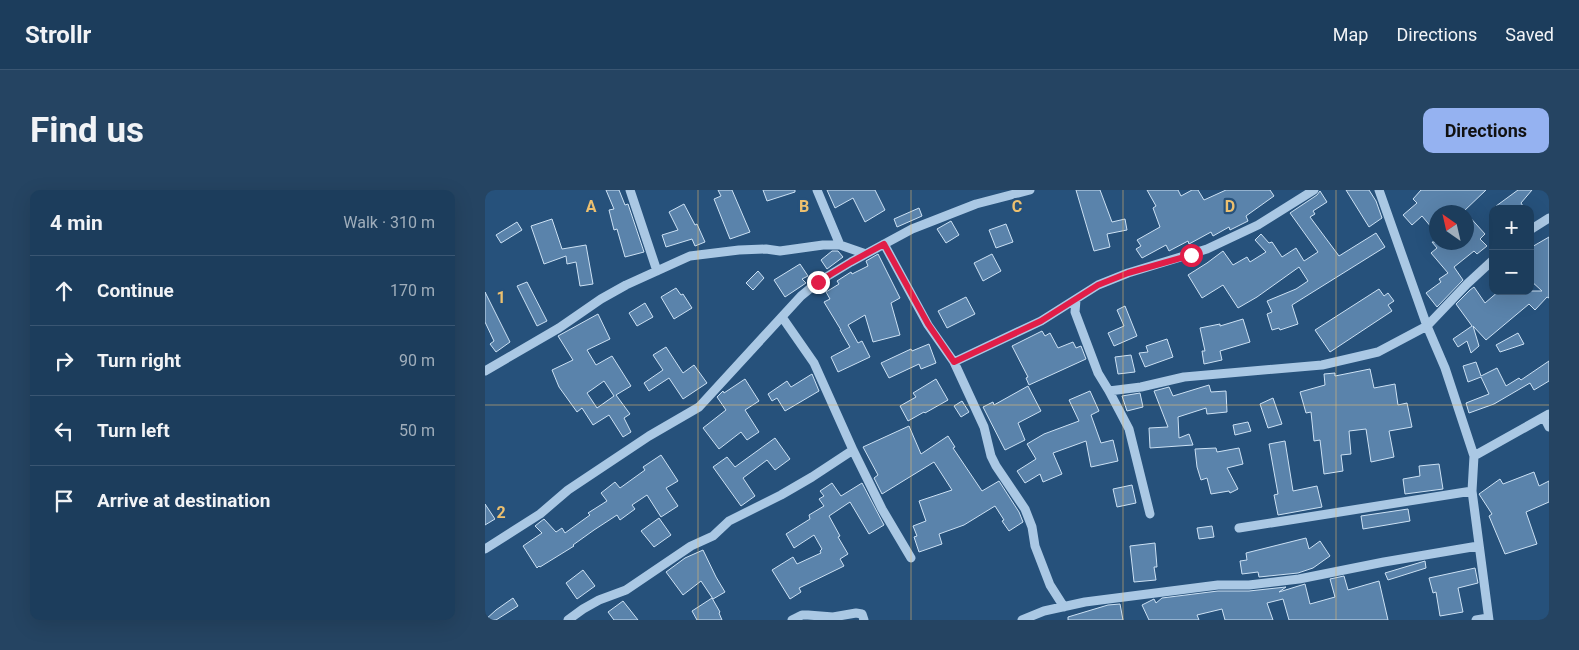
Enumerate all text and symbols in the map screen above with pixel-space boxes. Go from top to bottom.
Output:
text: Strollr [25,21,91,49]
text: Map [1333,24,1368,45]
text: Directions [1396,24,1477,45]
text: Saved [1505,24,1554,45]
button: Directions [1423,108,1549,153]
text: Find us [30,110,144,151]
text: A [586,197,597,216]
text: B [799,197,809,216]
text: C [1012,197,1022,216]
text: D [1225,197,1235,216]
north arrow [1429,205,1474,250]
map controls [1489,205,1534,295]
button: + [1489,205,1534,250]
text: 4 min [50,211,103,235]
text: Walk · 310 m [343,213,435,232]
route start [1180,244,1203,267]
button: − [1489,250,1534,295]
route end [807,271,830,294]
icon: ahead [50,277,78,305]
text: Continue [97,279,174,302]
text: 170 m [390,281,435,300]
text: 1 [496,288,506,307]
icon: right [50,347,78,375]
text: Turn right [97,349,181,372]
text: 90 m [399,351,435,370]
icon: left [50,417,78,445]
text: Turn left [97,419,170,442]
text: 50 m [399,421,435,440]
icon: arrive [50,487,78,515]
text: Arrive at destination [97,489,270,512]
text: 2 [496,503,506,522]

